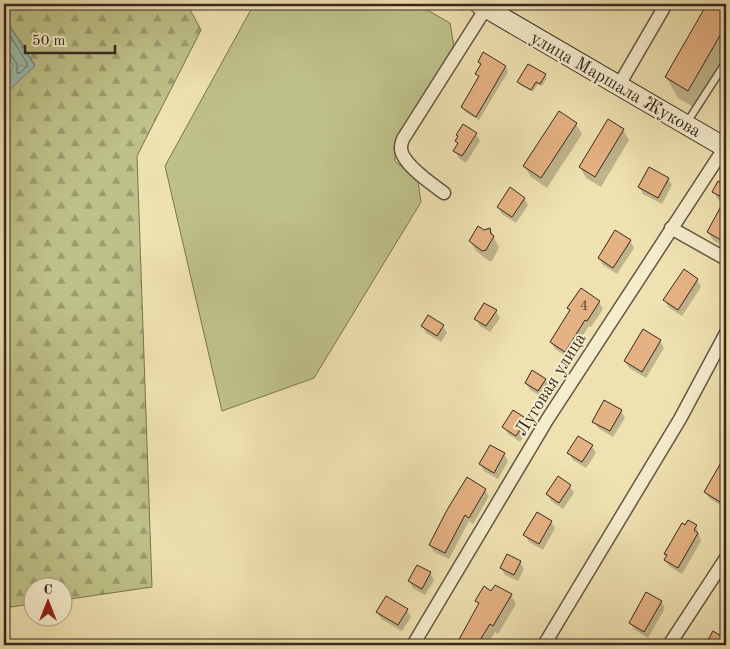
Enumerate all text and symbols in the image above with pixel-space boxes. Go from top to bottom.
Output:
scale bar [25,22,115,54]
street label: улица Маршала Жукова [527,29,704,141]
text: 50 m [32,34,66,49]
house number: 4 [580,299,588,314]
street label: Луговая улица [512,330,590,439]
north arrow [22,576,72,626]
text: С [43,583,53,597]

